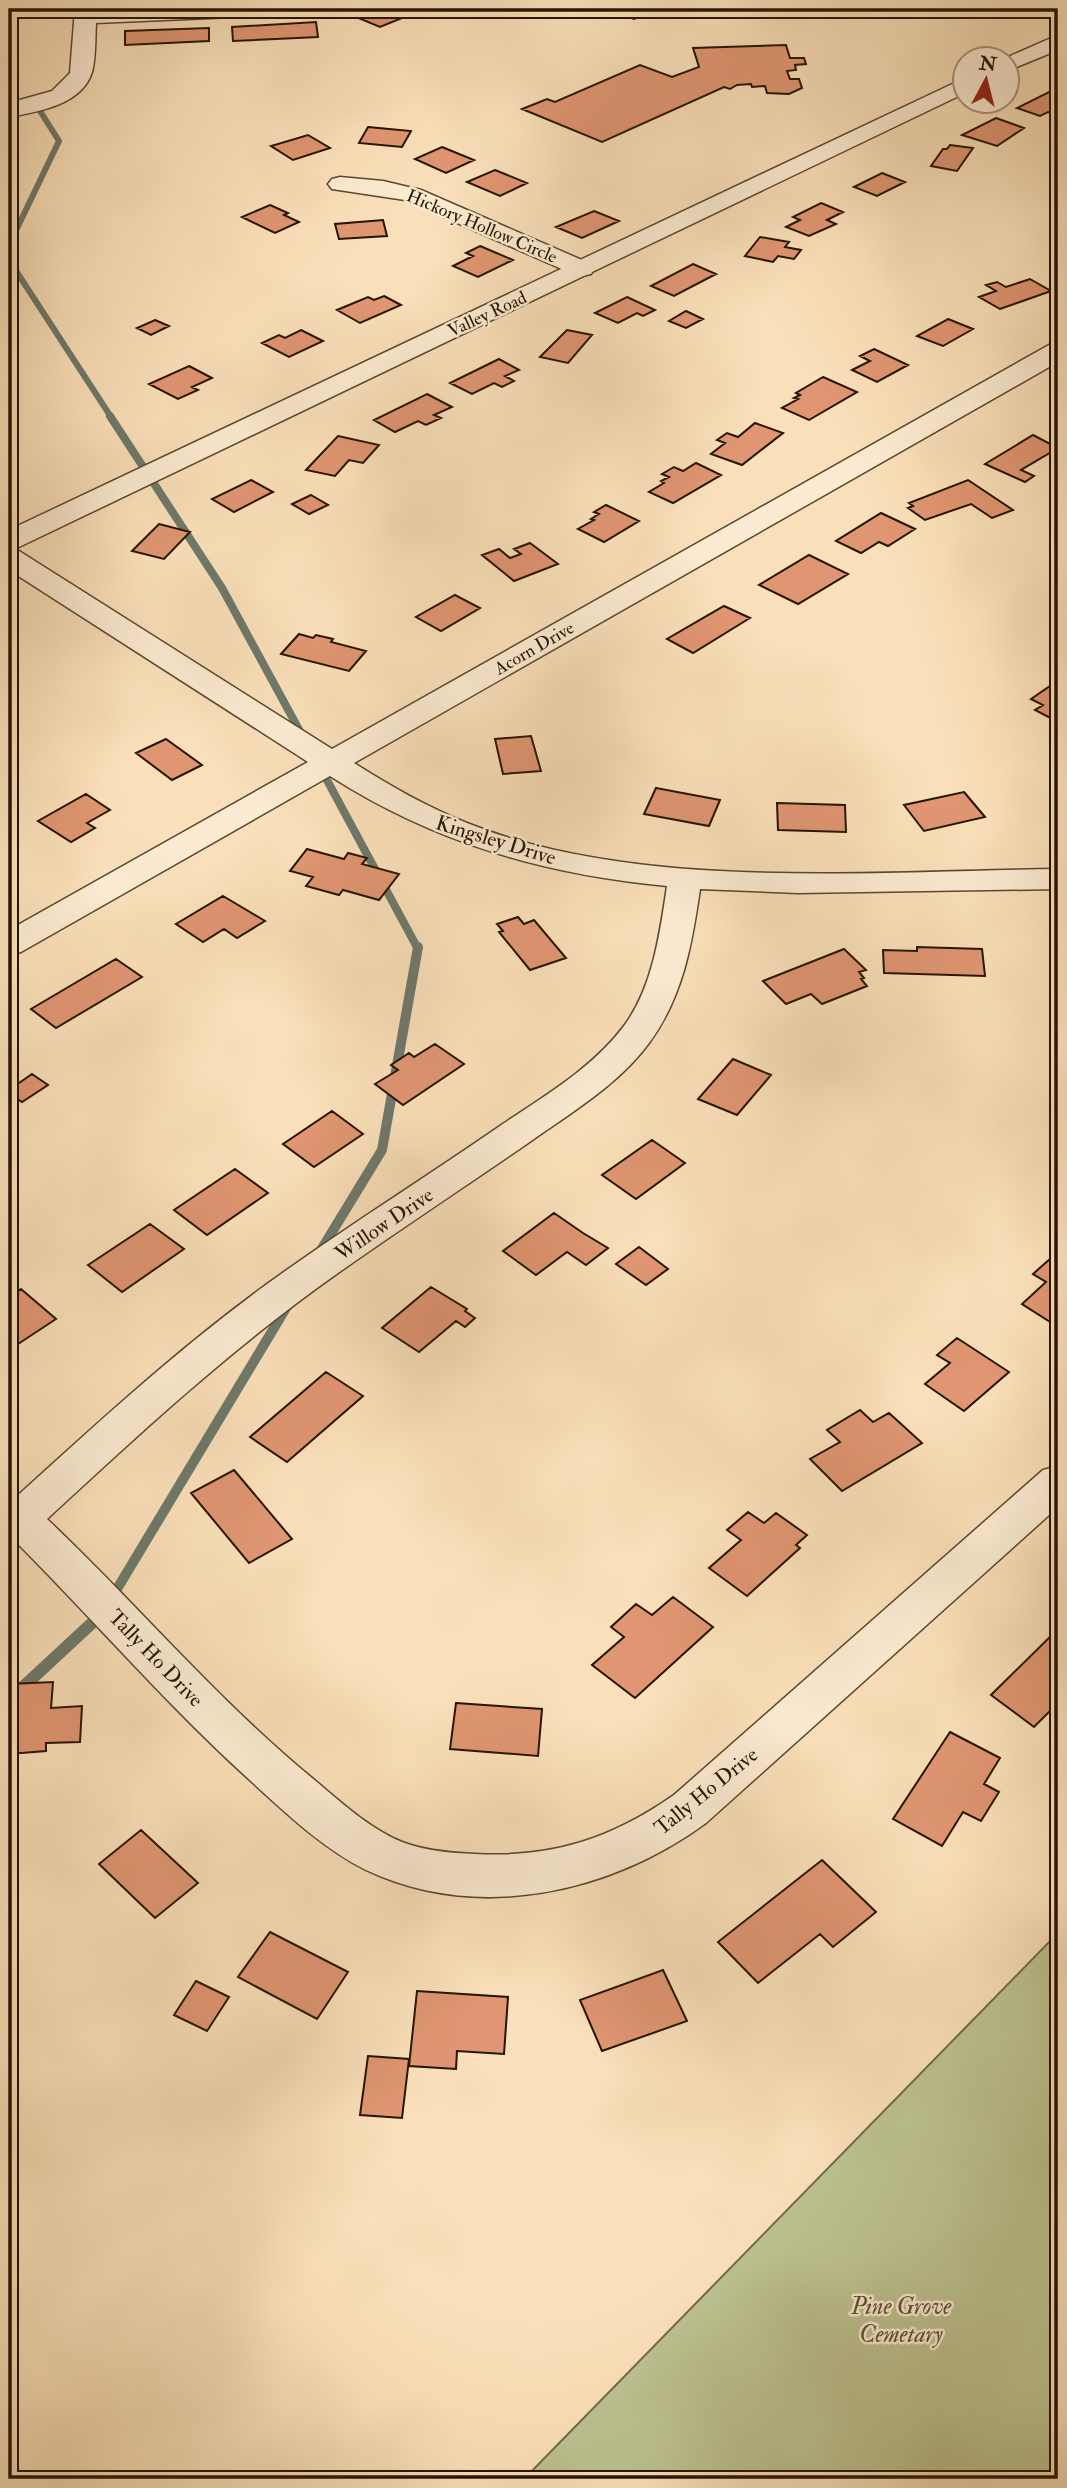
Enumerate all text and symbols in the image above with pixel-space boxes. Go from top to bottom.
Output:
north arrow [951,46,1021,116]
text: N [977,51,999,77]
street label: Hickory Hollow Circle [403,184,561,269]
street label: Valley Road [444,286,531,343]
street label: Acorn Drive [489,616,579,681]
street label: Kingsley Drive [432,809,559,872]
street label: Willow Drive [329,1181,439,1268]
street label: Tally Ho Drive [102,1604,209,1713]
street label: Tally Ho Drive [649,1741,764,1841]
park label: Pine Grove Cemetary [850,2291,952,2350]

